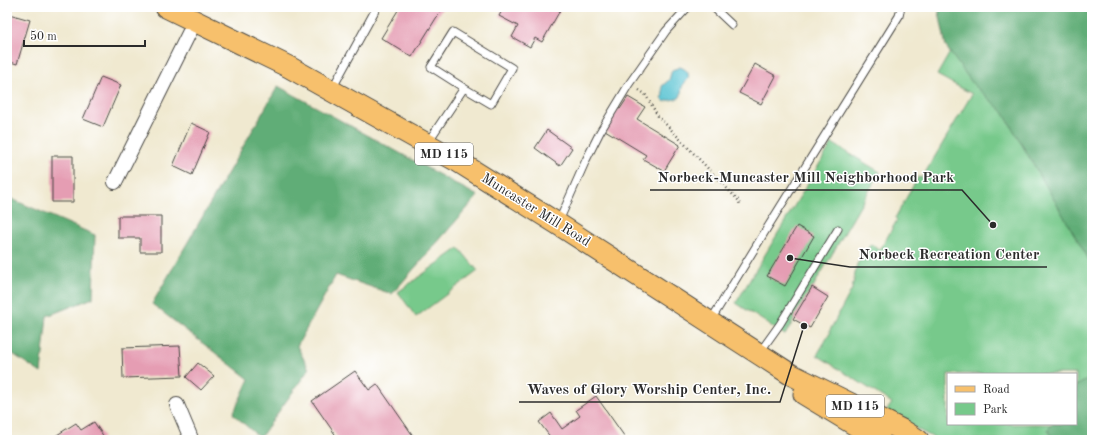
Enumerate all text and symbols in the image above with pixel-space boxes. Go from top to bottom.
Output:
scale bar [24,22,145,48]
text: 50 m [30,30,57,43]
road number: MD 115 [415,143,473,165]
callout: Norbeck-Muncaster Mill Neighborhood Park [650,163,962,190]
street label: Muncaster Mill Road [479,171,593,249]
text: Norbeck-Muncaster Mill Neighborhood Park [658,171,955,186]
callout: Norbeck Recreation Center [850,240,1047,267]
text: Norbeck Recreation Center [859,248,1040,263]
legend [947,373,1077,425]
callout: Waves of Glory Worship Center, Inc. [519,375,780,402]
text: Waves of Glory Worship Center, Inc. [527,383,771,398]
text: Road [983,384,1010,396]
road number: MD 115 [826,395,884,417]
text: Park [983,404,1008,416]

